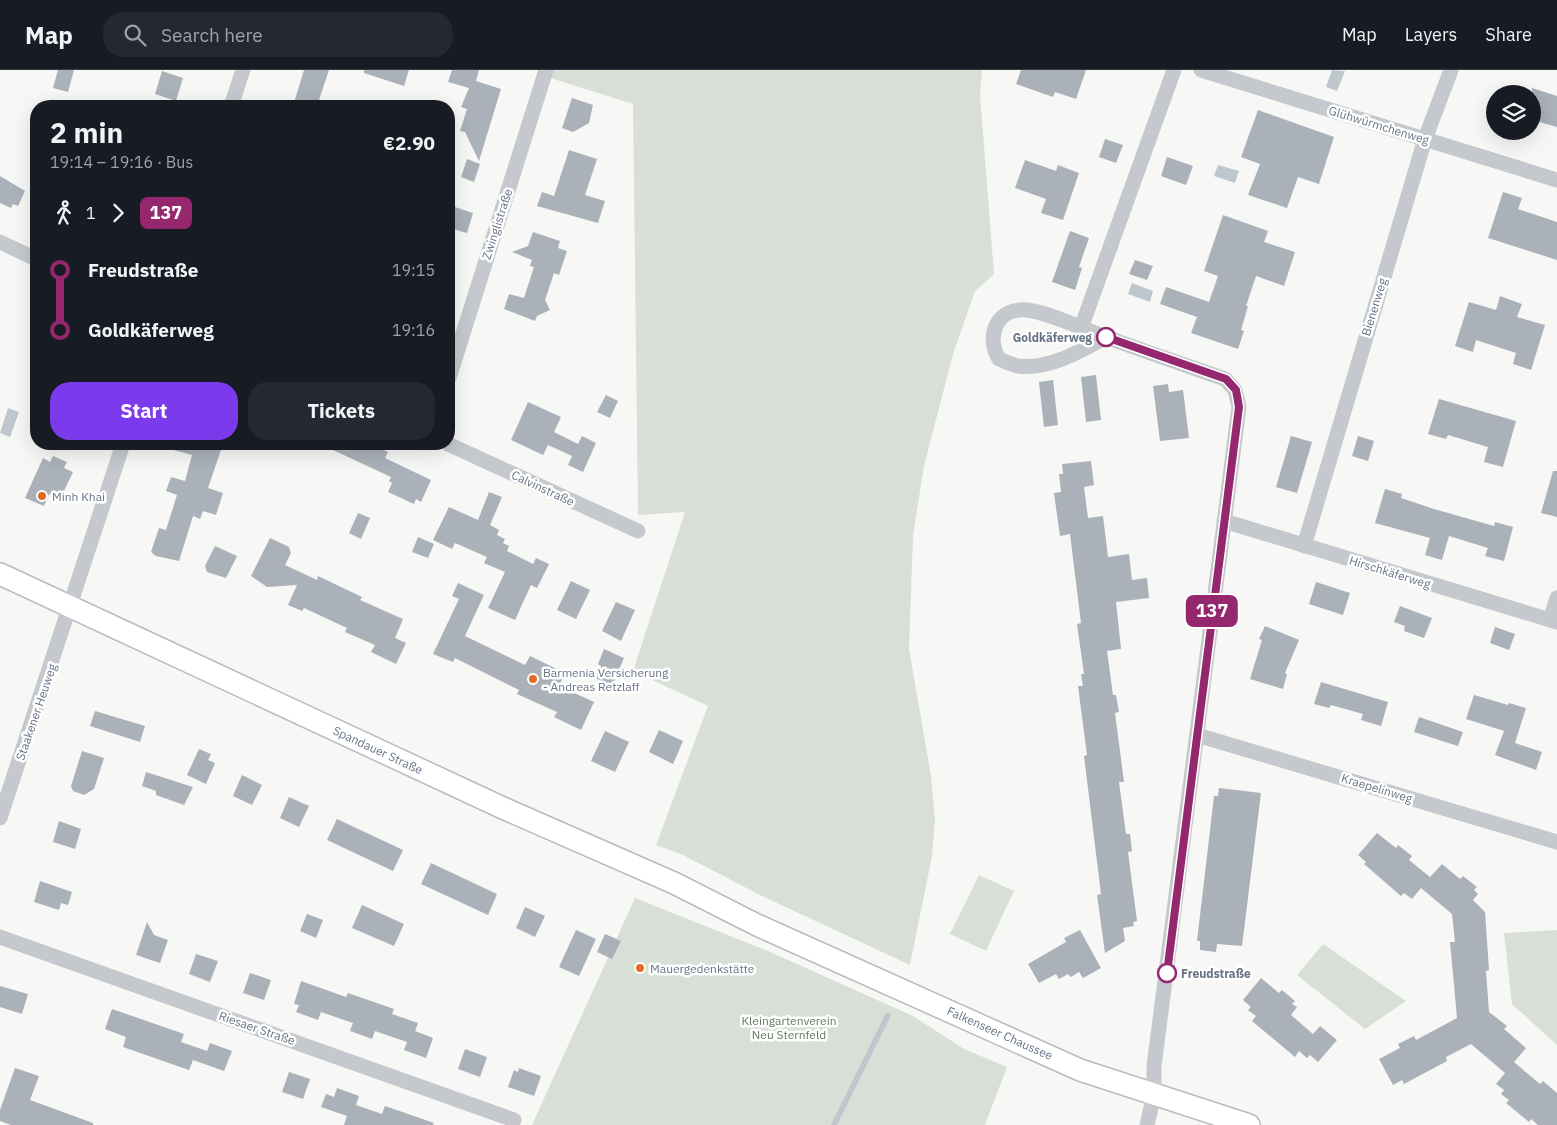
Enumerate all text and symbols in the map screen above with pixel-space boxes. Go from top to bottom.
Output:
search box [103,12,453,57]
text: Map [25,19,73,51]
icon: search [121,21,149,49]
text: Search here [161,23,263,47]
text: Map [1342,23,1377,46]
text: Layers [1405,23,1457,46]
text: Share [1485,23,1532,46]
map controls [1486,85,1541,140]
button: layers [1486,85,1541,140]
street label: Glühwürmchenweg [1327,103,1432,148]
text: 2 min [50,114,123,151]
text: €2.90 [383,131,435,155]
text: 19:14 – 19:16 · Bus [50,152,193,172]
street label: Zwinglistraße [478,186,516,261]
icon: walk [50,199,78,227]
icon: forward [104,199,132,227]
text: 137 [150,201,182,224]
text: 1 [86,203,96,223]
text: Freudstraße [88,258,199,282]
text: 19:15 [392,260,435,280]
street label: Bienenweg [1358,276,1390,338]
text: Goldkäferweg [88,318,214,342]
text: 19:16 [392,320,435,340]
marker: Goldkäferweg [1096,327,1116,347]
place label: Goldkäferweg [1013,330,1092,345]
button: Start [50,382,238,440]
button: Tickets [248,382,435,440]
street label: Calvinstraße [509,467,577,509]
place label: Minh Khai [52,489,105,504]
marker: Minh Khai [36,490,48,502]
street label: Hirschkäferweg [1348,553,1433,592]
line badge: 137 [1183,595,1241,627]
text: 137 [1196,599,1228,622]
street label: Staakener Heuweg [12,661,60,762]
place label: Barmenia Versicherung - Andreas Retzlaff [543,665,669,694]
marker: Barmenia Versicherung - Andreas Retzlaff [527,673,539,685]
street label: Spandauer Straße [331,723,426,778]
street label: Kraepelinweg [1340,770,1415,806]
place label: Mauergedenkstätte [650,961,755,976]
marker: Mauergedenkstätte [634,962,646,974]
marker: Freudstraße [1157,963,1177,983]
place label: Freudstraße [1181,966,1251,981]
street label: Falkenseer Chaussee [945,1003,1055,1063]
street label: Riesaer Straße [217,1008,297,1048]
park label: Kleingartenverein Neu Sternfeld [741,1013,837,1042]

